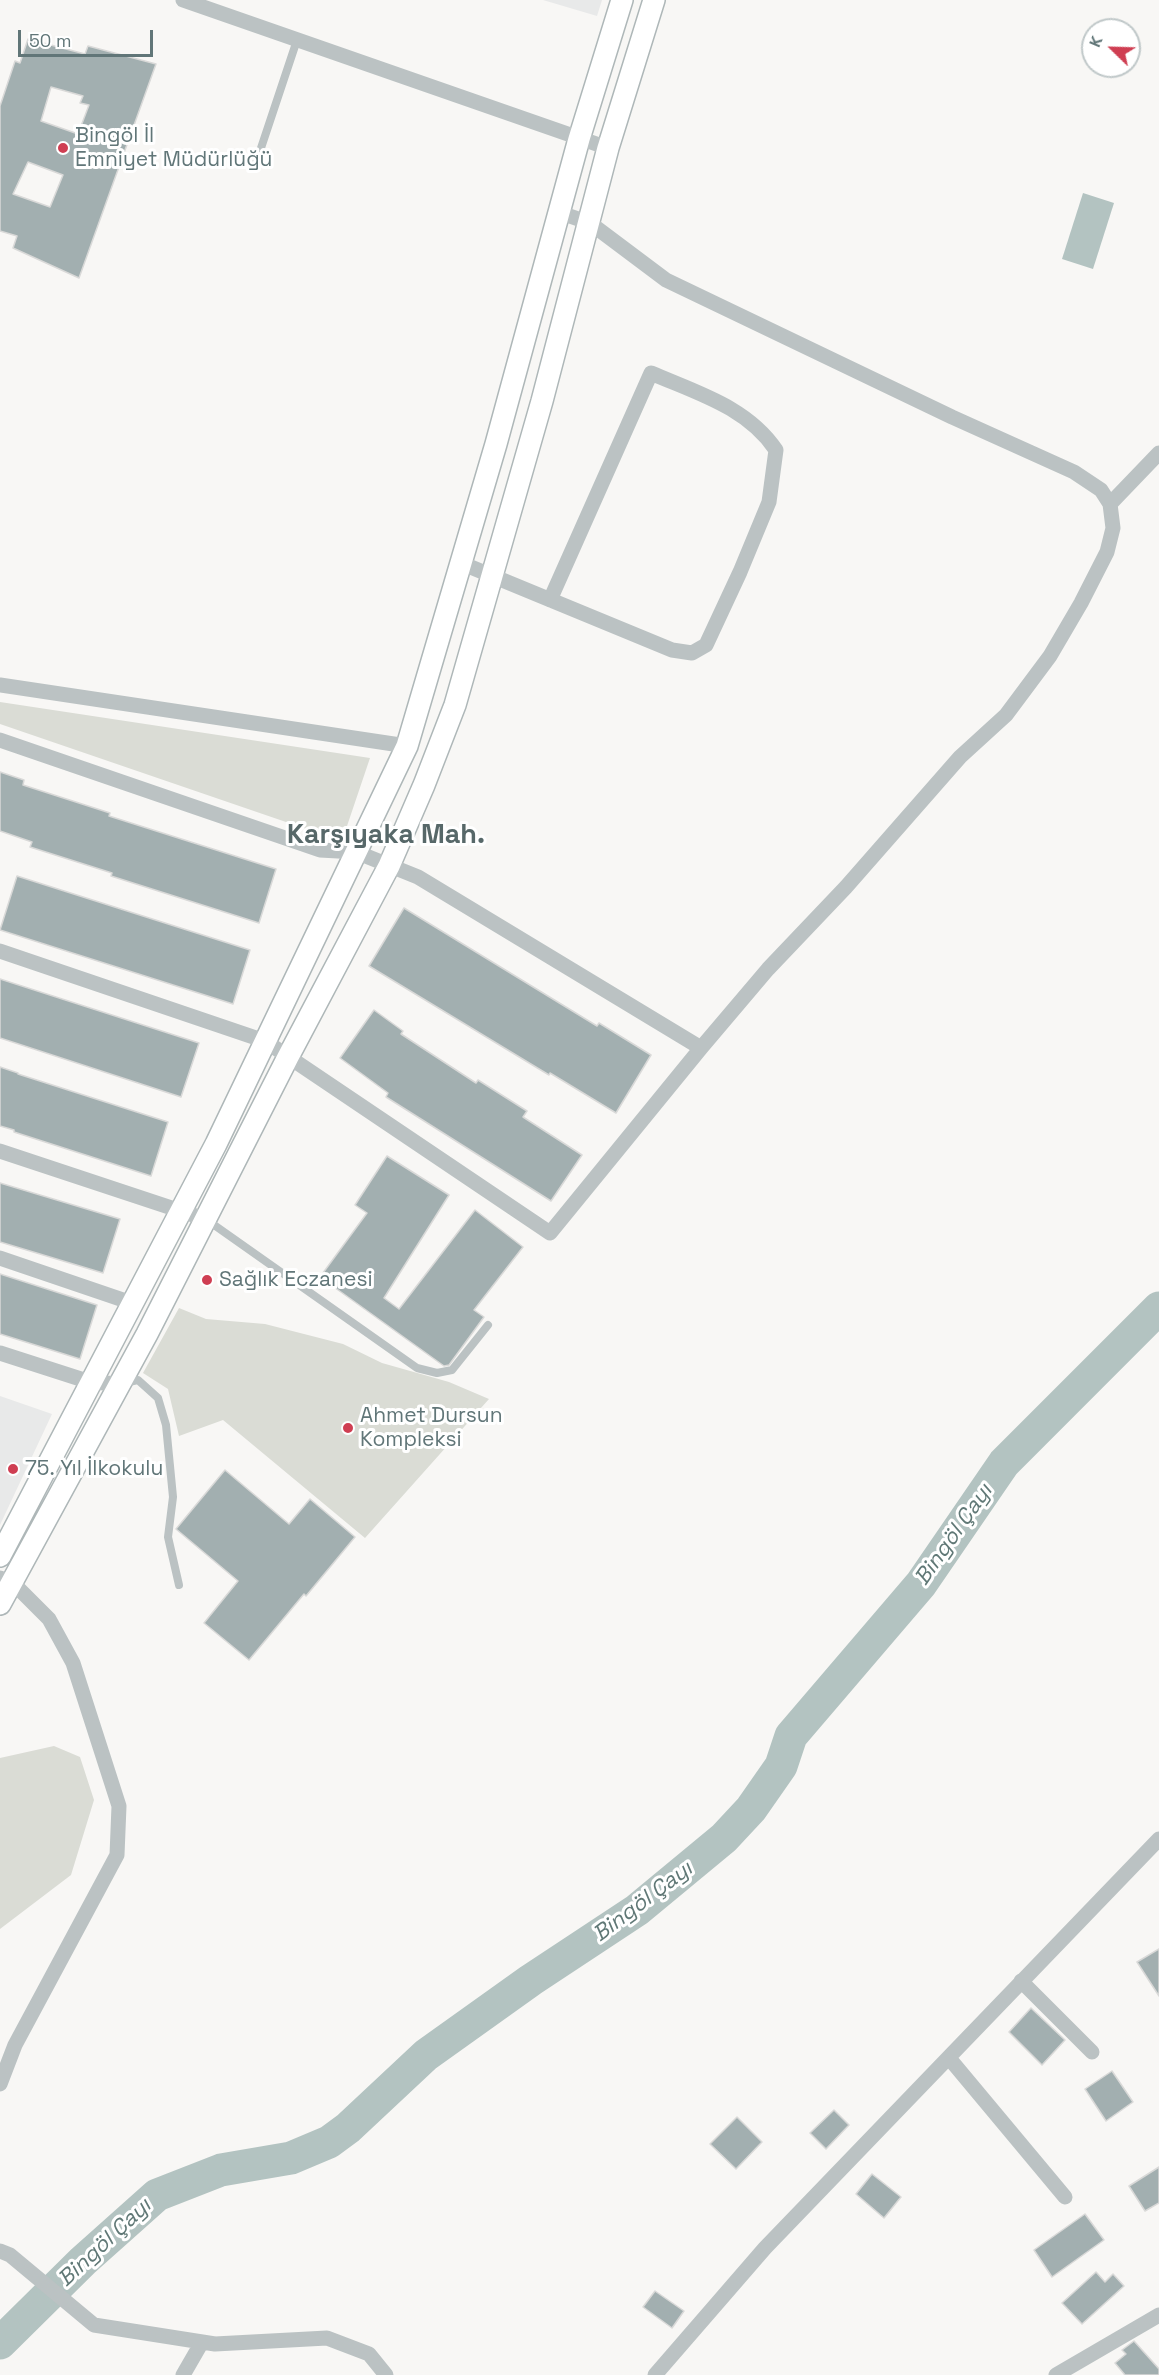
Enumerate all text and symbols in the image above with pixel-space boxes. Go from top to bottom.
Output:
scale bar [21,18,156,56]
north arrow [1081,18,1141,78]
text: 50 m [29,29,71,52]
text: K [1084,33,1107,50]
place label: Bingöl İl Emniyet Müdürlüğü [75,123,272,173]
marker: Bingöl İl Emniyet Müdürlüğü [56,141,70,155]
district label: Karşıyaka Mah. [287,820,485,852]
place label: Sağlık Eczanesi [219,1267,373,1293]
marker: Sağlık Eczanesi [200,1273,214,1287]
place label: Ahmet Dursun Kompleksi [360,1403,503,1453]
marker: Ahmet Dursun Kompleksi [341,1421,355,1435]
place label: 75. Yıl İlkokulu [25,1456,163,1482]
marker: 75. Yıl İlkokulu [6,1462,20,1476]
water label: Bingöl Çayı [909,1479,999,1591]
water label: Bingöl Çayı [588,1856,698,1948]
water label: Bingöl Çayı [53,2193,157,2293]

